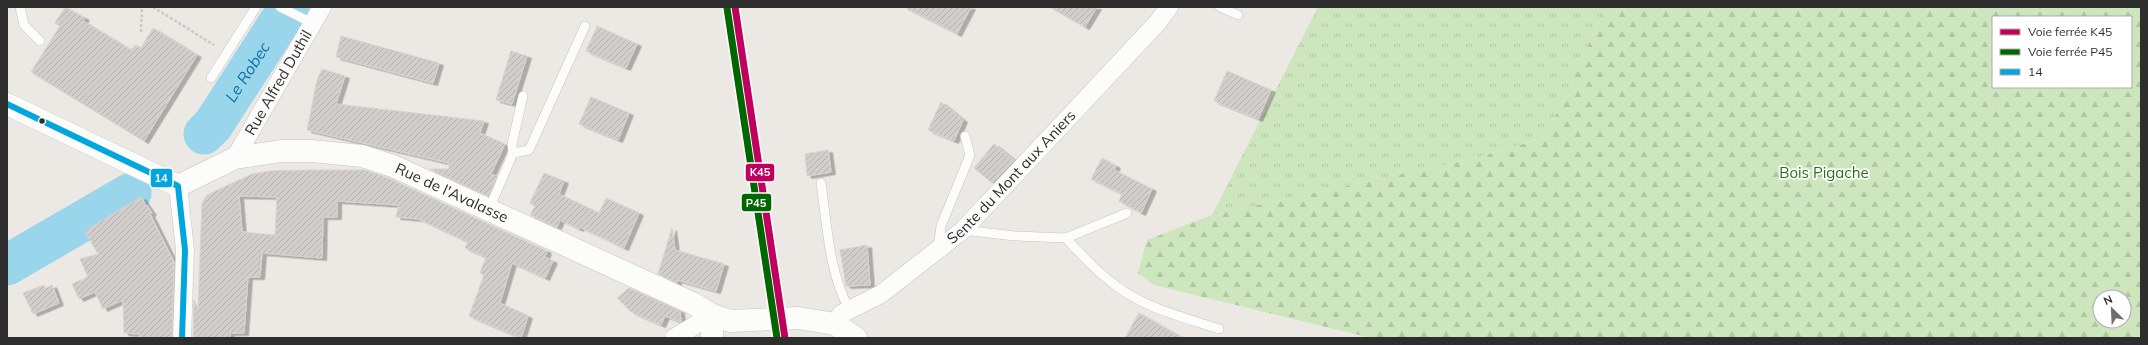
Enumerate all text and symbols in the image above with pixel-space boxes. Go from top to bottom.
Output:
legend [1992,16,2132,88]
text: Voie ferrée K45 [2028,24,2112,39]
street label: Rue Alfred Duthil [240,26,316,138]
water label: Le Robec [220,38,274,106]
text: Voie ferrée P45 [2028,44,2113,59]
text: 14 [2028,64,2042,79]
street label: Sente du Mont aux Aniers [943,106,1080,248]
unlabelled marker [37,116,47,126]
street label: Rue de l'Avalasse [392,158,511,227]
line badge: K45 [745,163,775,182]
park label: Bois Pigache [1779,163,1869,182]
text: K45 [750,165,771,179]
line badge: 14 [150,168,173,188]
text: 14 [154,171,168,185]
line badge: P45 [741,193,772,212]
text: P45 [746,196,767,210]
north arrow [2092,289,2132,329]
text: N [2101,292,2115,308]

